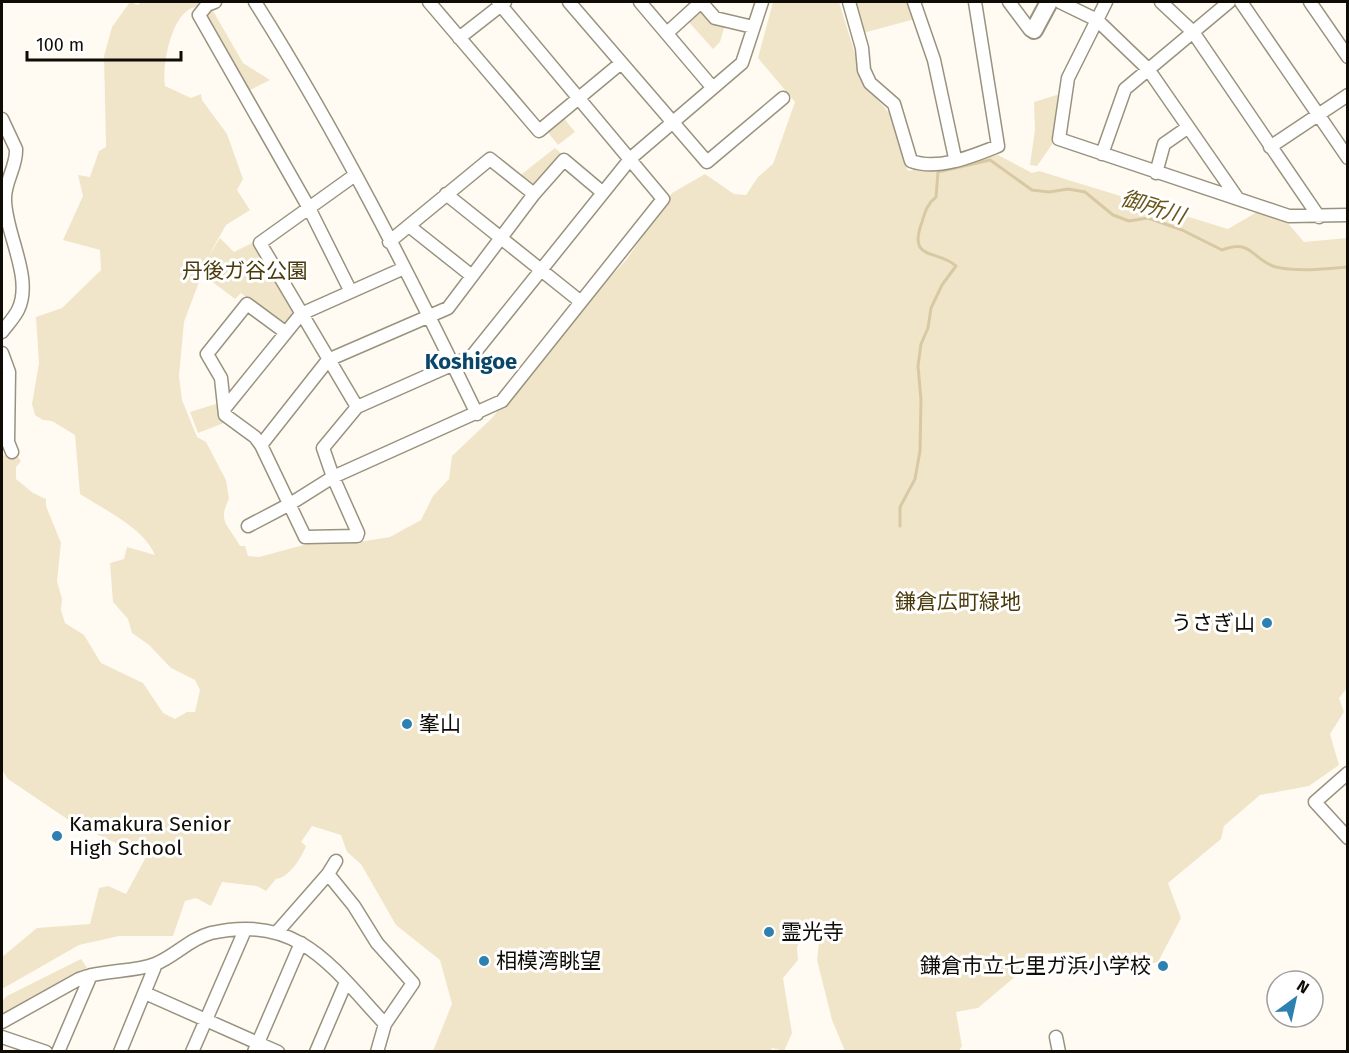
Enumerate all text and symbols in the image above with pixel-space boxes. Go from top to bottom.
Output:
scale bar [27,24,182,62]
text: 100 m [36,34,84,56]
water label: 御所川 [1117,184,1190,230]
park label: 丹後ガ谷公園 [182,258,308,284]
district label: Koshigoe [425,348,517,375]
park label: 鎌倉広町緑地 [895,589,1021,615]
place label: うさぎ山 [1171,610,1255,636]
marker: うさぎ山 [1260,616,1274,630]
place label: 峯山 [419,711,461,737]
marker: 峯山 [400,717,414,731]
place label: Kamakura Senior High School [69,811,231,861]
marker: Kamakura Senior High School [50,829,64,843]
place label: 霊光寺 [781,919,844,945]
marker: 霊光寺 [762,925,776,939]
place label: 相模湾眺望 [496,948,601,974]
place label: 鎌倉市立七里ガ浜小学校 [920,953,1151,979]
marker: 相模湾眺望 [477,954,491,968]
marker: 鎌倉市立七里ガ浜小学校 [1156,959,1170,973]
north arrow [1265,969,1325,1029]
text: N [1293,976,1313,998]

